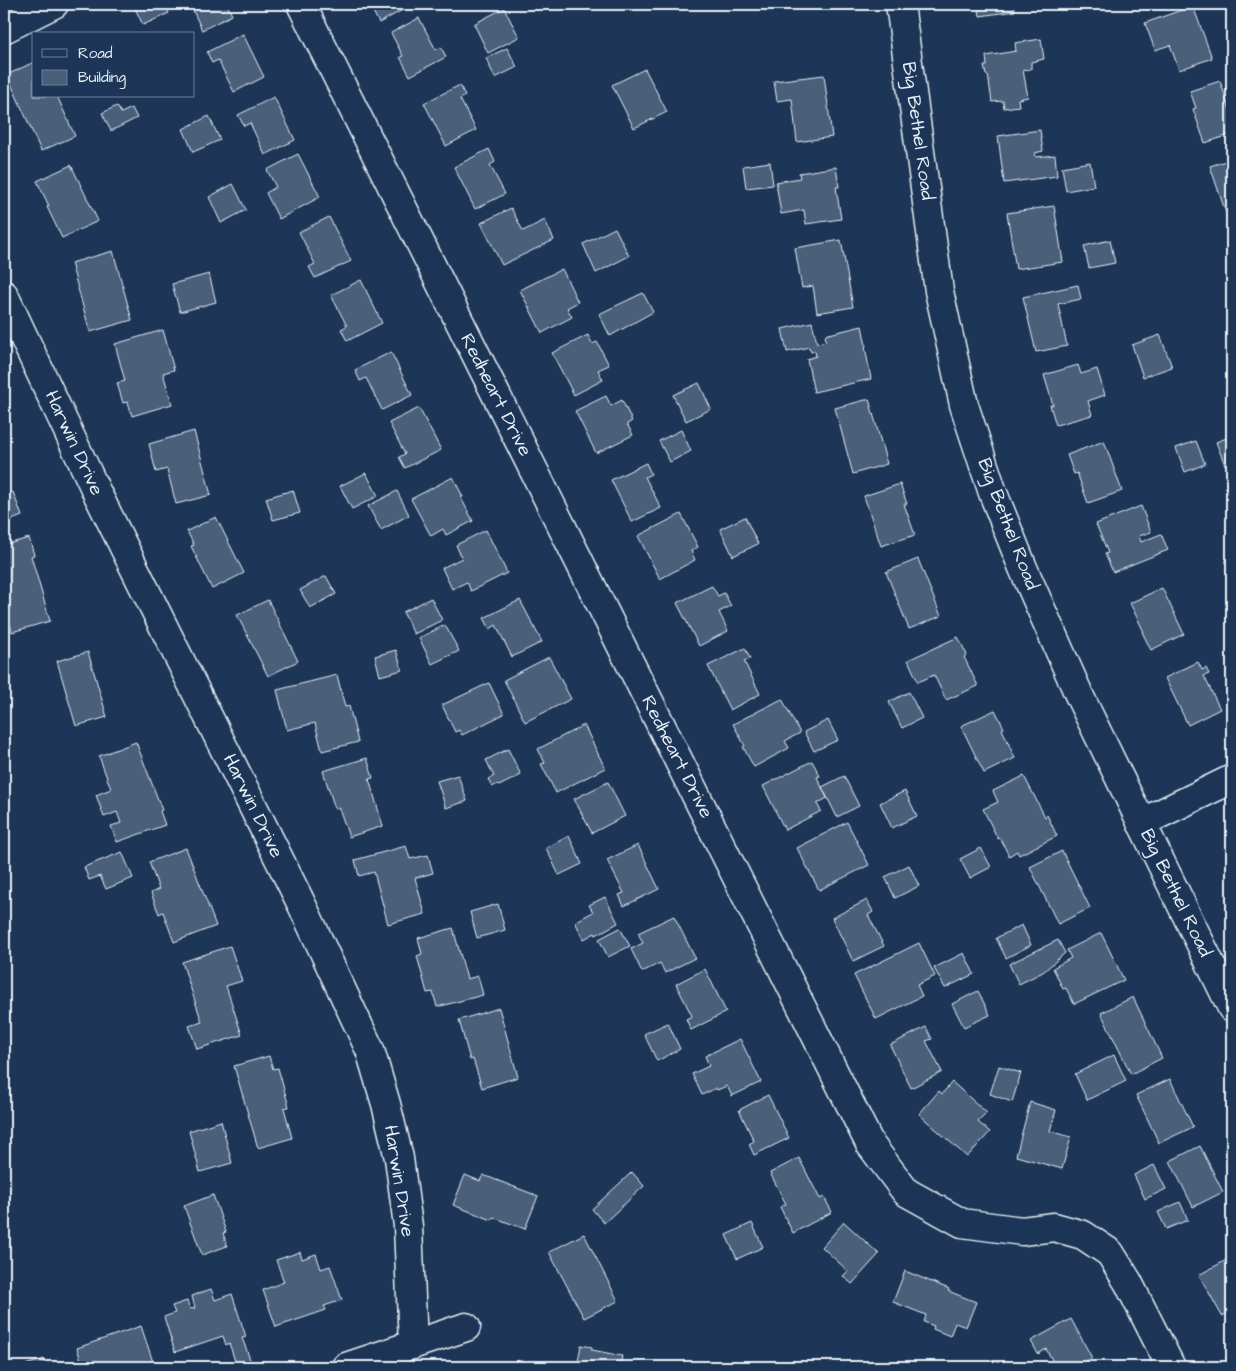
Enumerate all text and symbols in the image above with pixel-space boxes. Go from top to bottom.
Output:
legend [32,32,195,98]
text: Road [78,43,113,64]
street label: Big Bethel Road [894,60,941,202]
text: Building [78,67,126,89]
street label: Redheart Drive [453,329,539,461]
street label: Harwin Drive [38,386,110,500]
street label: Big Bethel Road [970,454,1046,594]
street label: Redheart Drive [634,691,720,823]
street label: Harwin Drive [216,749,290,863]
street label: Big Bethel Road [1132,825,1219,962]
street label: Harwin Drive [377,1123,421,1239]

